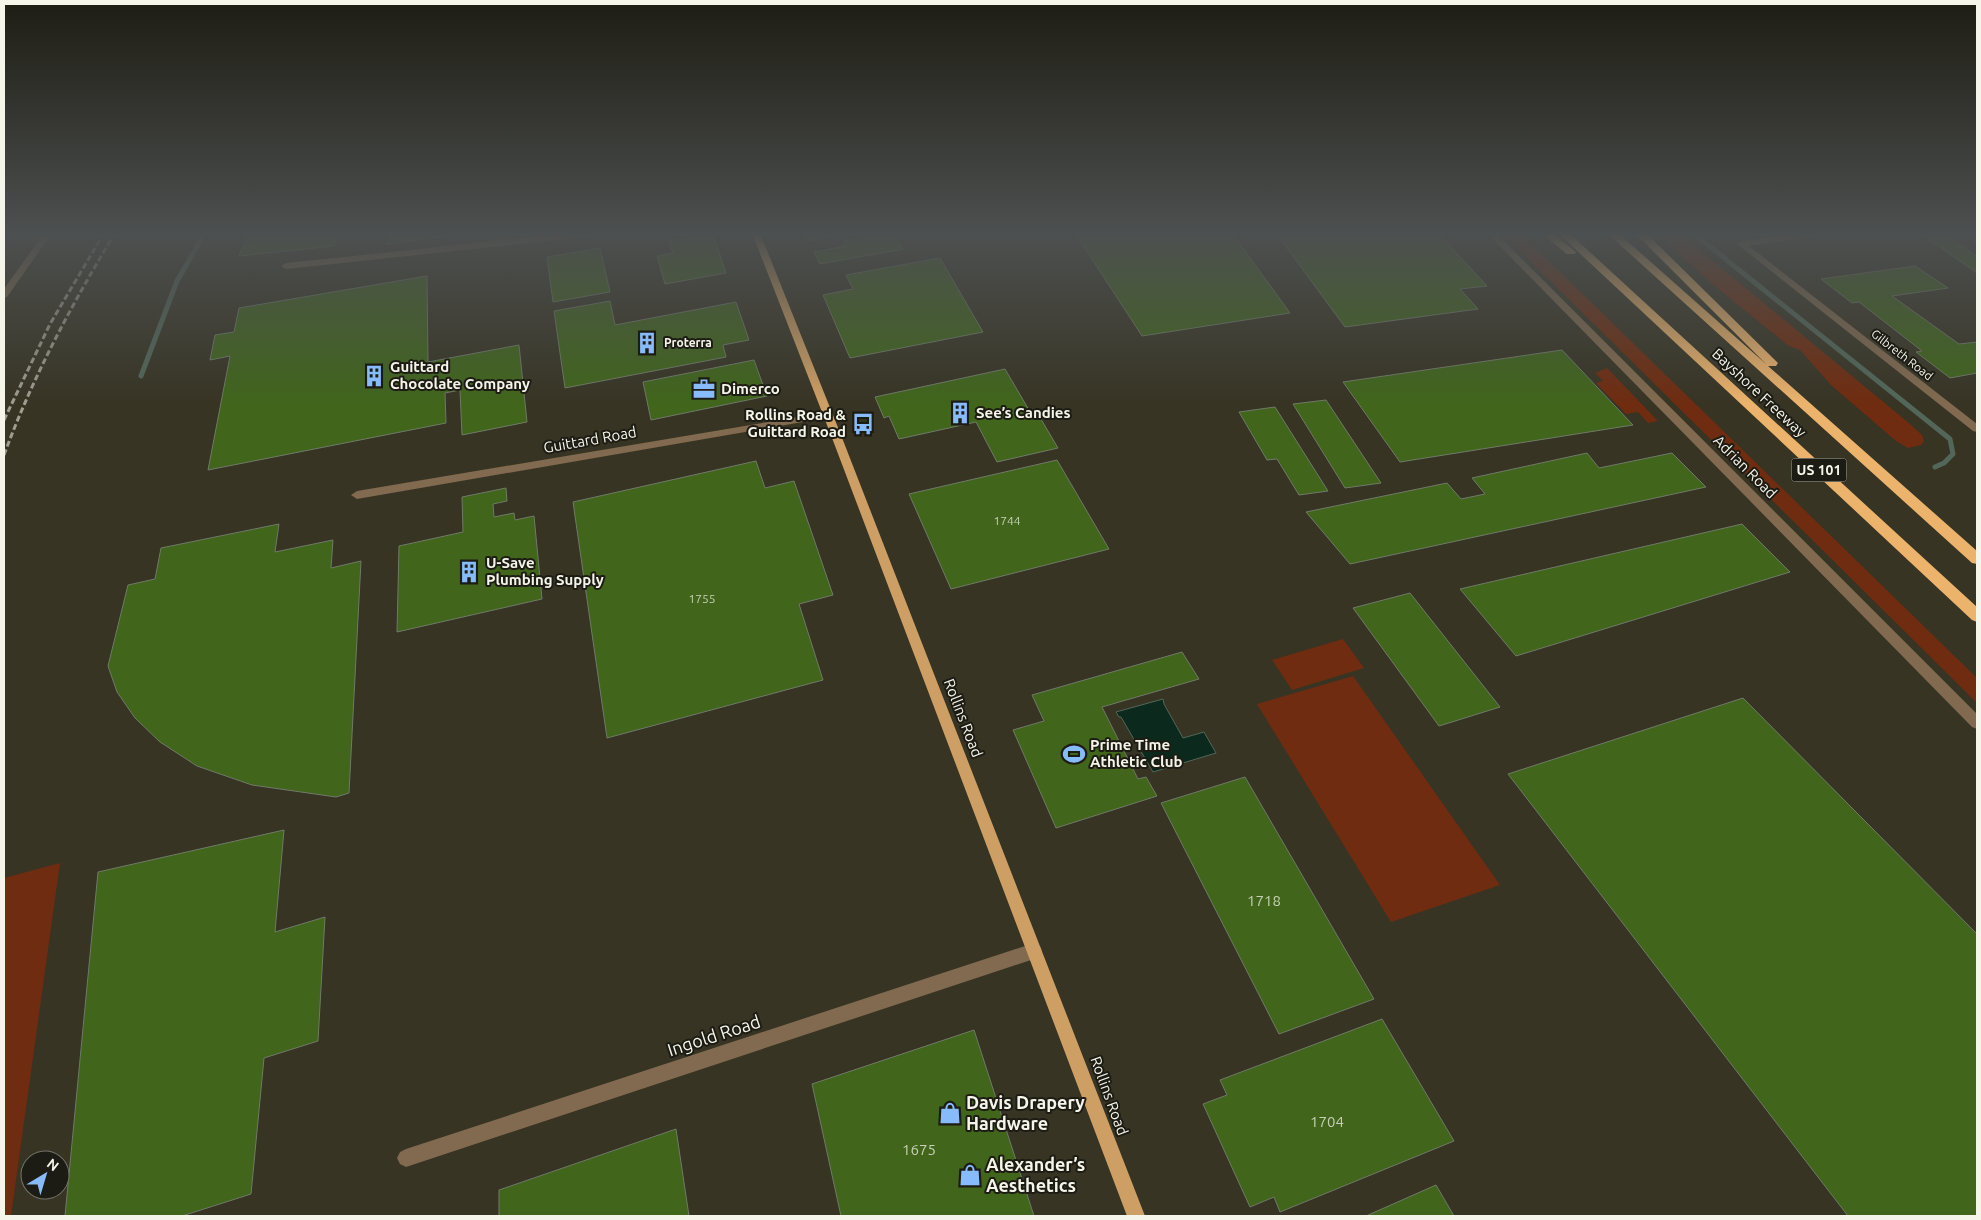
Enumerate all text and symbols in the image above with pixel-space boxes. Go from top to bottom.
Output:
street label: Gilbreth Road [1869,327,1936,383]
building icon: Proterra [634,330,660,356]
place label: Proterra [664,336,712,349]
street label: Bayshore Freeway [1709,345,1810,440]
place label: Guittard Chocolate Company [390,358,530,392]
building icon: Guittard Chocolate Company [361,363,387,389]
office icon: Dimerco [691,376,717,402]
place label: Dimerco [721,380,780,397]
building icon: See’s Candies [947,400,973,426]
place label: See’s Candies [976,404,1071,421]
place label: Rollins Road & Guittard Road [745,406,847,440]
bus stop icon: Rollins Road & Guittard Road [850,411,876,437]
street label: Guittard Road [542,423,638,456]
street label: Adrian Road [1710,432,1780,502]
road number: US 101 [1792,458,1846,482]
house number: 1744 [993,514,1021,527]
place label: U-Save Plumbing Supply [486,554,604,588]
building icon: U-Save Plumbing Supply [456,559,482,585]
house number: 1755 [688,592,716,605]
street label: Rollins Road [941,676,986,759]
place label: Prime Time Athletic Club [1090,736,1182,770]
sports icon: Prime Time Athletic Club [1061,741,1087,767]
house number: 1718 [1247,892,1281,909]
street label: Ingold Road [665,1011,763,1059]
street label: Rollins Road [1087,1054,1132,1138]
place label: Davis Drapery Hardware [966,1092,1085,1133]
shop icon: Davis Drapery Hardware [937,1100,963,1126]
house number: 1704 [1310,1113,1344,1130]
house number: 1675 [902,1141,936,1158]
north arrow [20,1150,70,1200]
place label: Alexander’s Aesthetics [986,1154,1085,1195]
text: N [44,1155,62,1174]
shop icon: Alexander’s Aesthetics [957,1162,983,1188]

